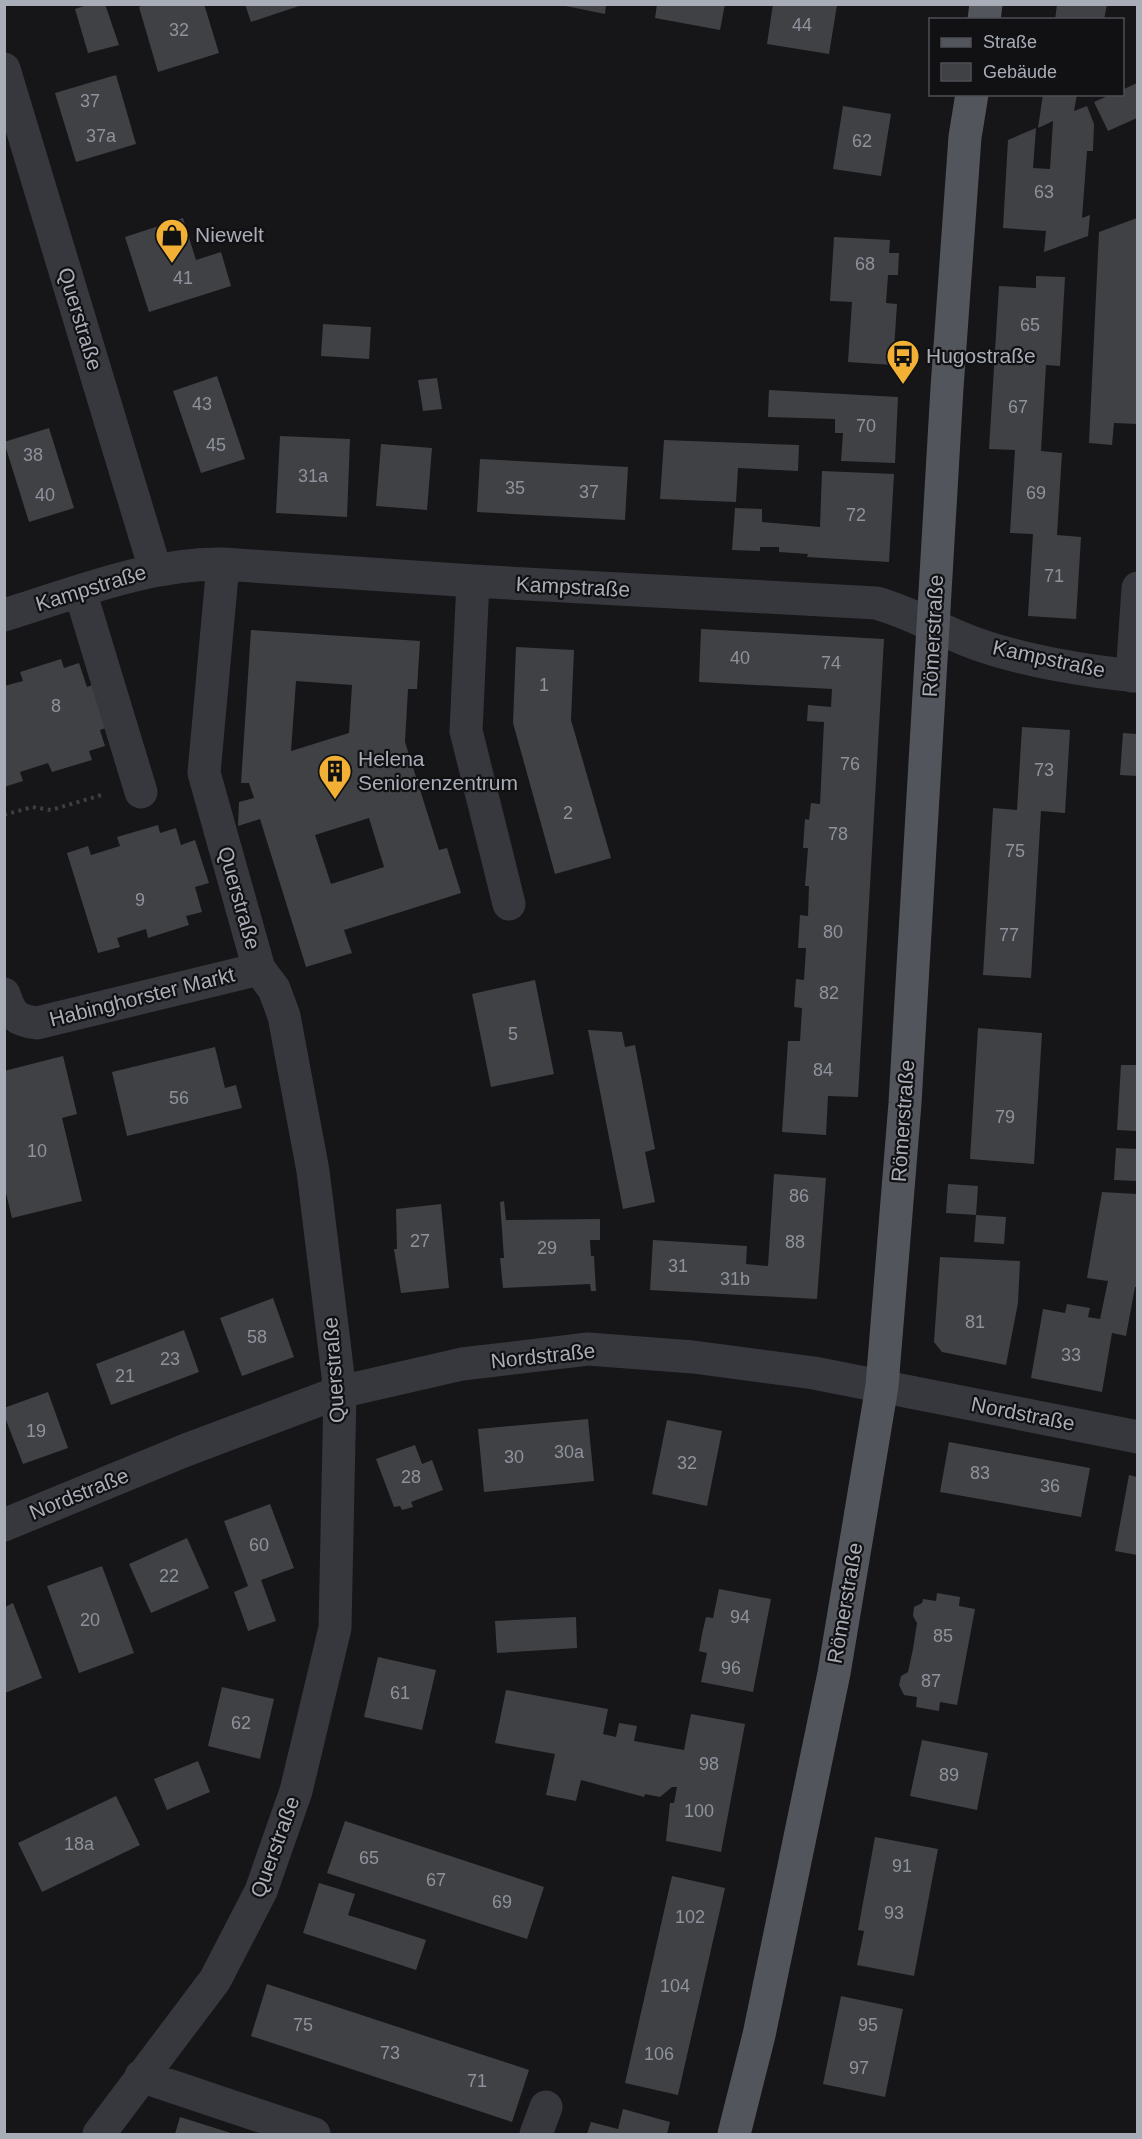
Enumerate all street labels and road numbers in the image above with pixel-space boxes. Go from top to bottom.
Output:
street label: Querstraße [54,265,107,373]
street label: Kampstraße [33,560,149,615]
street label: Kampstraße [515,572,631,601]
street label: Römerstraße [918,574,947,698]
street label: Kampstraße [991,635,1107,682]
street label: Querstraße [214,844,265,952]
street label: Habinghorster Markt [47,962,237,1031]
street label: Römerstraße [887,1059,918,1183]
street label: Querstraße [318,1316,349,1424]
street label: Nordstraße [490,1339,596,1372]
street label: Nordstraße [969,1392,1077,1435]
street label: Nordstraße [26,1463,132,1524]
street label: Römerstraße [823,1541,866,1665]
street label: Querstraße [246,1793,303,1901]

